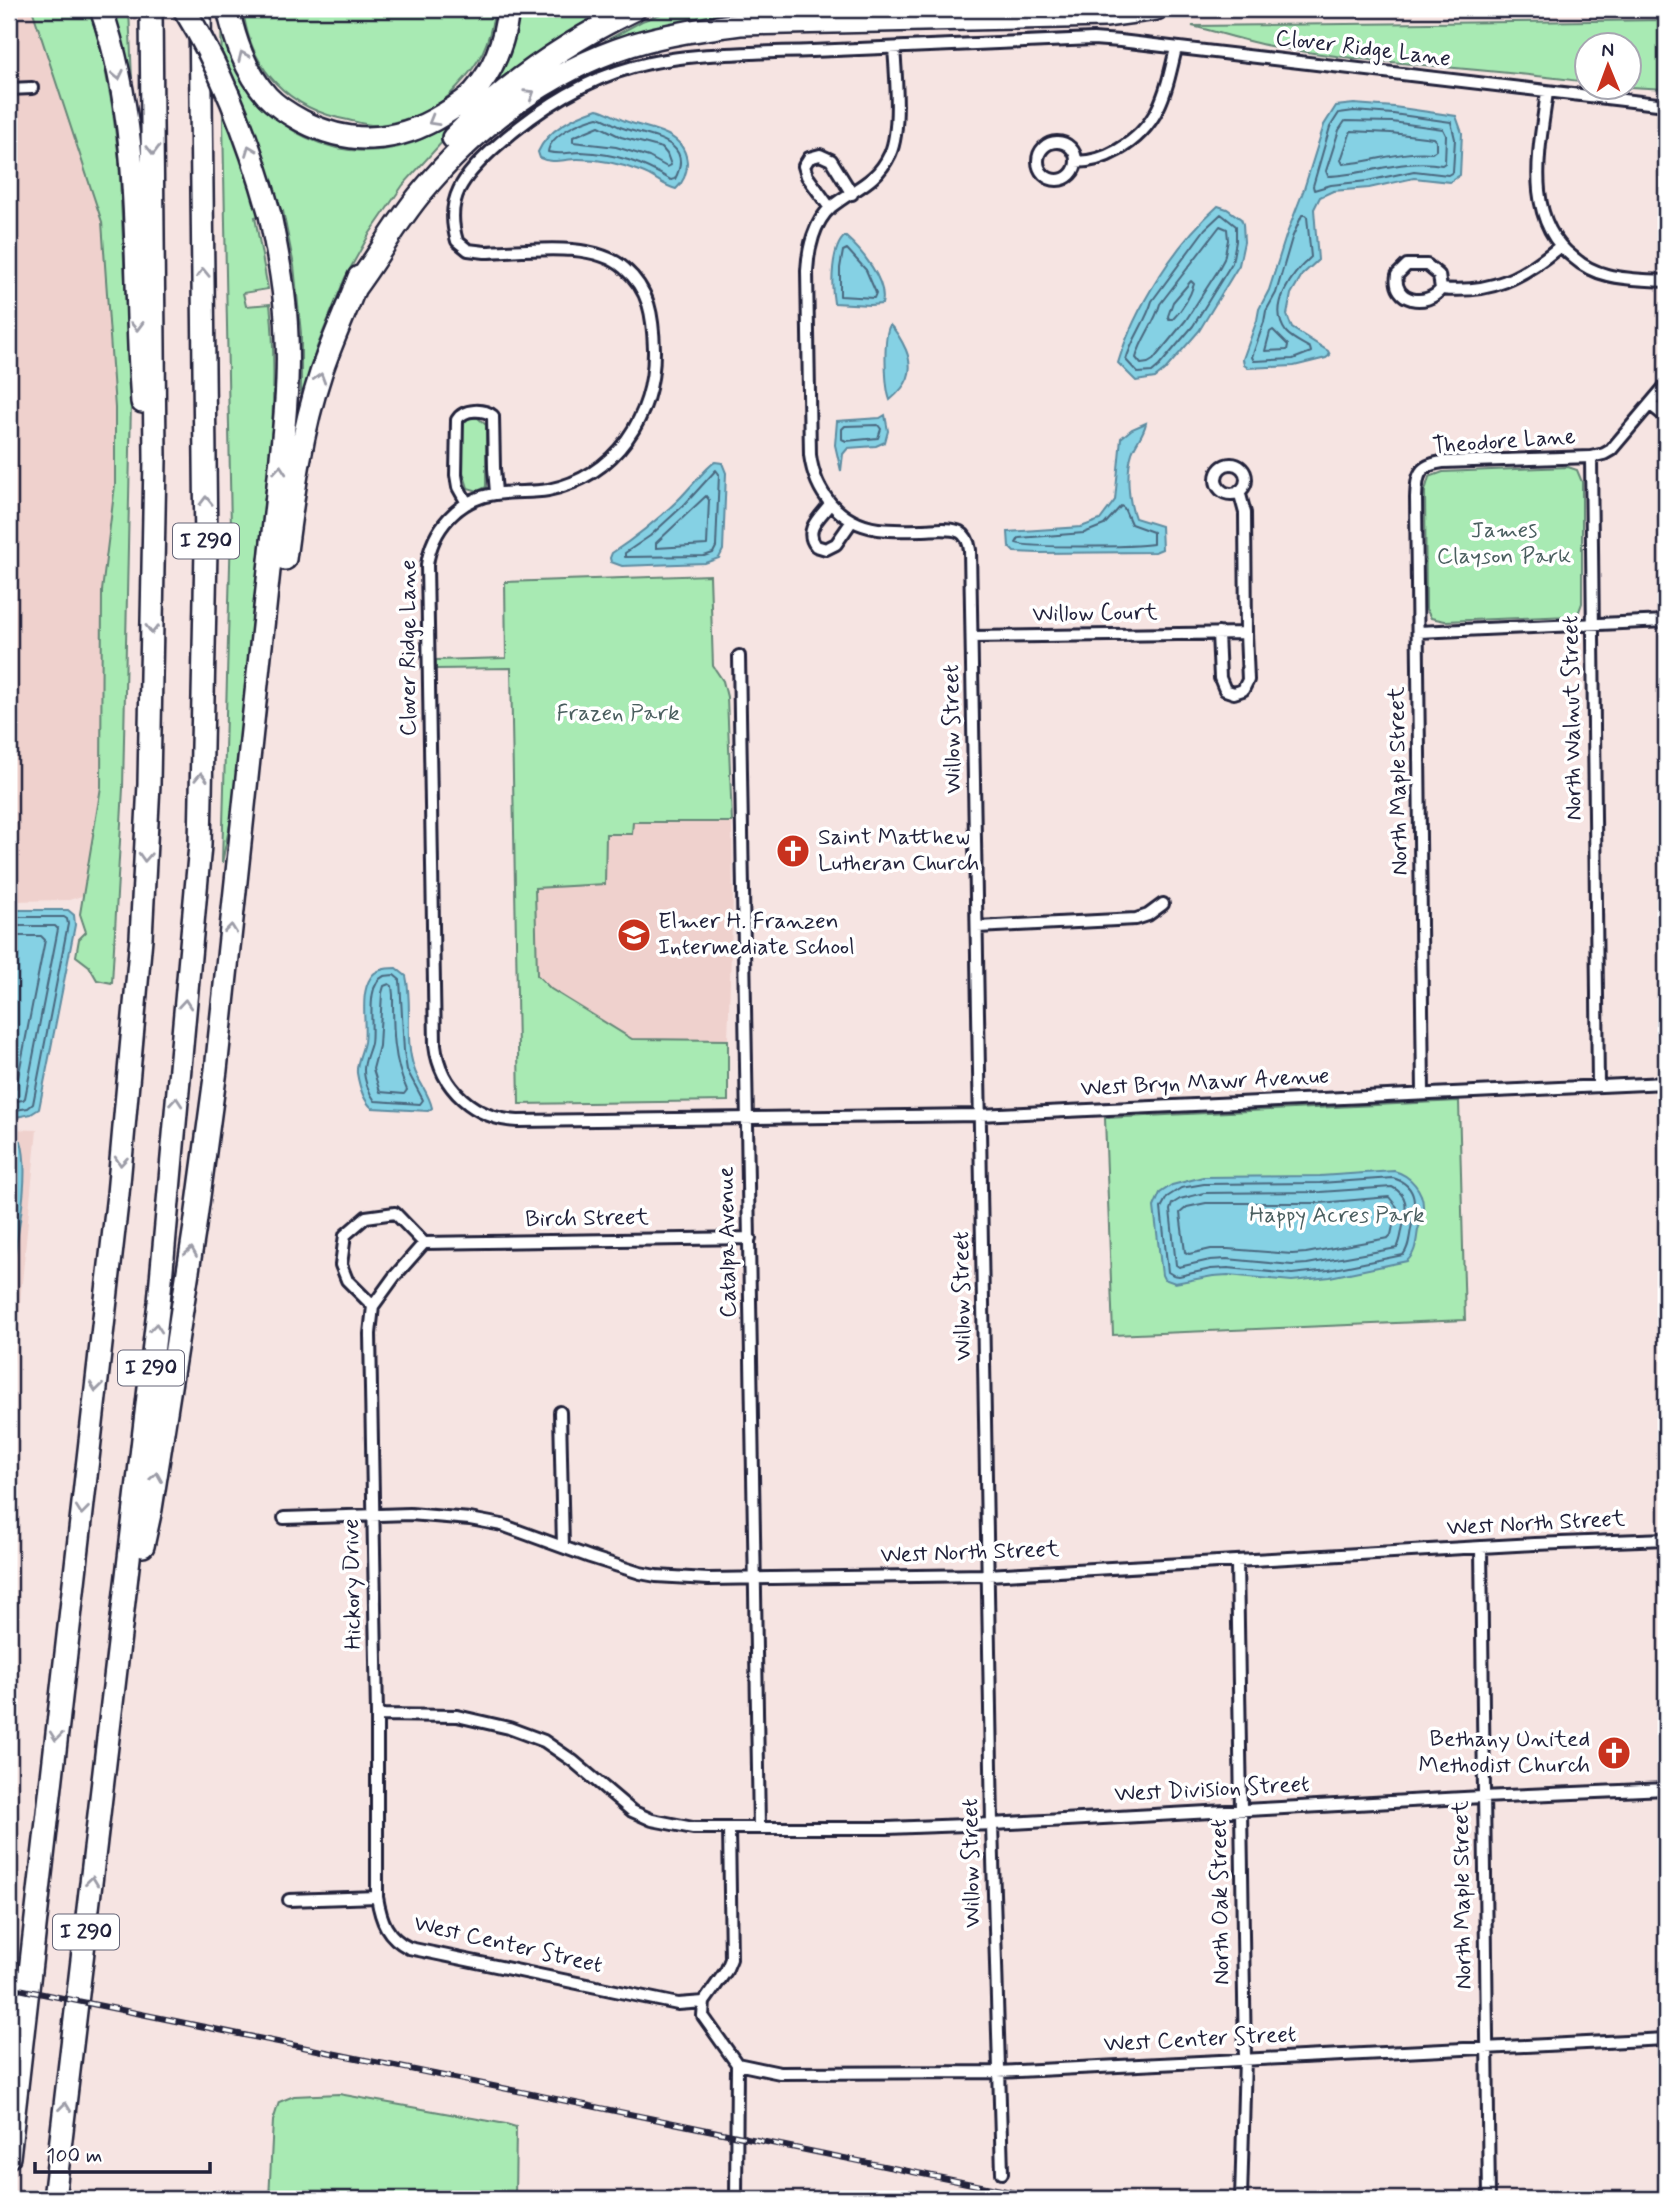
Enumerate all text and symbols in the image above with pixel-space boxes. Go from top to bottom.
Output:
street label: Clover Ridge Lane [1274,23,1452,75]
north arrow [1574,32,1644,102]
text: N [1601,38,1614,63]
one-way arrow [237,51,251,63]
one-way arrow [110,69,125,81]
one-way arrow [522,90,535,103]
one-way arrow [428,113,440,126]
one-way arrow [245,144,259,156]
one-way arrow [145,146,161,156]
one-way arrow [195,268,211,278]
one-way arrow [129,321,145,331]
one-way arrow [312,372,326,384]
street label: Theodore Lane [1431,422,1577,462]
one-way arrow [272,464,287,475]
one-way arrow [198,495,213,506]
park label: James Clayson Park [1437,516,1571,572]
road number: I 290 [173,524,239,558]
street label: Clover Ridge Lane [394,560,424,736]
street label: Willow Court [1032,598,1158,630]
street label: North Walnut Street [1556,615,1590,821]
one-way arrow [145,624,160,635]
street label: Willow Street [937,664,969,794]
street label: North Maple Street [1382,686,1416,876]
park label: Frazen Park [556,699,680,729]
one-way arrow [193,772,209,782]
place label: Saint Matthew Lutheran Church [818,823,979,879]
church icon: Saint Matthew Lutheran Church [774,832,812,870]
one-way arrow [138,851,153,862]
place label: Elmer H. Franzen Intermediate School [658,907,855,963]
school or university icon: Elmer H. Franzen Intermediate School [615,916,653,954]
one-way arrow [223,924,238,935]
one-way arrow [177,998,192,1009]
street label: West Bryn Mawr Avenue [1080,1062,1330,1104]
one-way arrow [168,1096,183,1107]
one-way arrow [114,1155,129,1167]
street label: Catalpa Avenue [712,1166,744,1318]
park label: Happy Acres Park [1249,1201,1425,1231]
street label: Birch Street [525,1203,650,1235]
street label: Willow Street [947,1231,979,1361]
one-way arrow [183,1247,198,1258]
one-way arrow [148,1323,163,1334]
road number: I 290 [118,1350,184,1386]
one-way arrow [89,1382,104,1393]
one-way arrow [148,1471,163,1483]
street label: West North Street [1446,1504,1627,1544]
one-way arrow [75,1505,90,1516]
street label: Hickory Drive [337,1518,369,1650]
street label: West North Street [880,1535,1060,1571]
place label: Bethany United Methodist Church [1419,1725,1590,1781]
one-way arrow [49,1730,64,1742]
church icon: Bethany United Methodist Church [1595,1734,1633,1772]
street label: West Division Street [1114,1770,1310,1810]
street label: Willow Street [956,1798,988,1928]
street label: North Maple Street [1446,1800,1480,1990]
street label: North Oak Street [1205,1819,1237,1985]
one-way arrow [84,1875,99,1887]
street label: West Center Street [411,1909,605,1981]
road number: I 290 [53,1914,119,1950]
street label: West Center Street [1103,2020,1297,2060]
one-way arrow [58,2101,73,2113]
scale bar [35,2131,210,2175]
text: 100 m [46,2142,102,2170]

